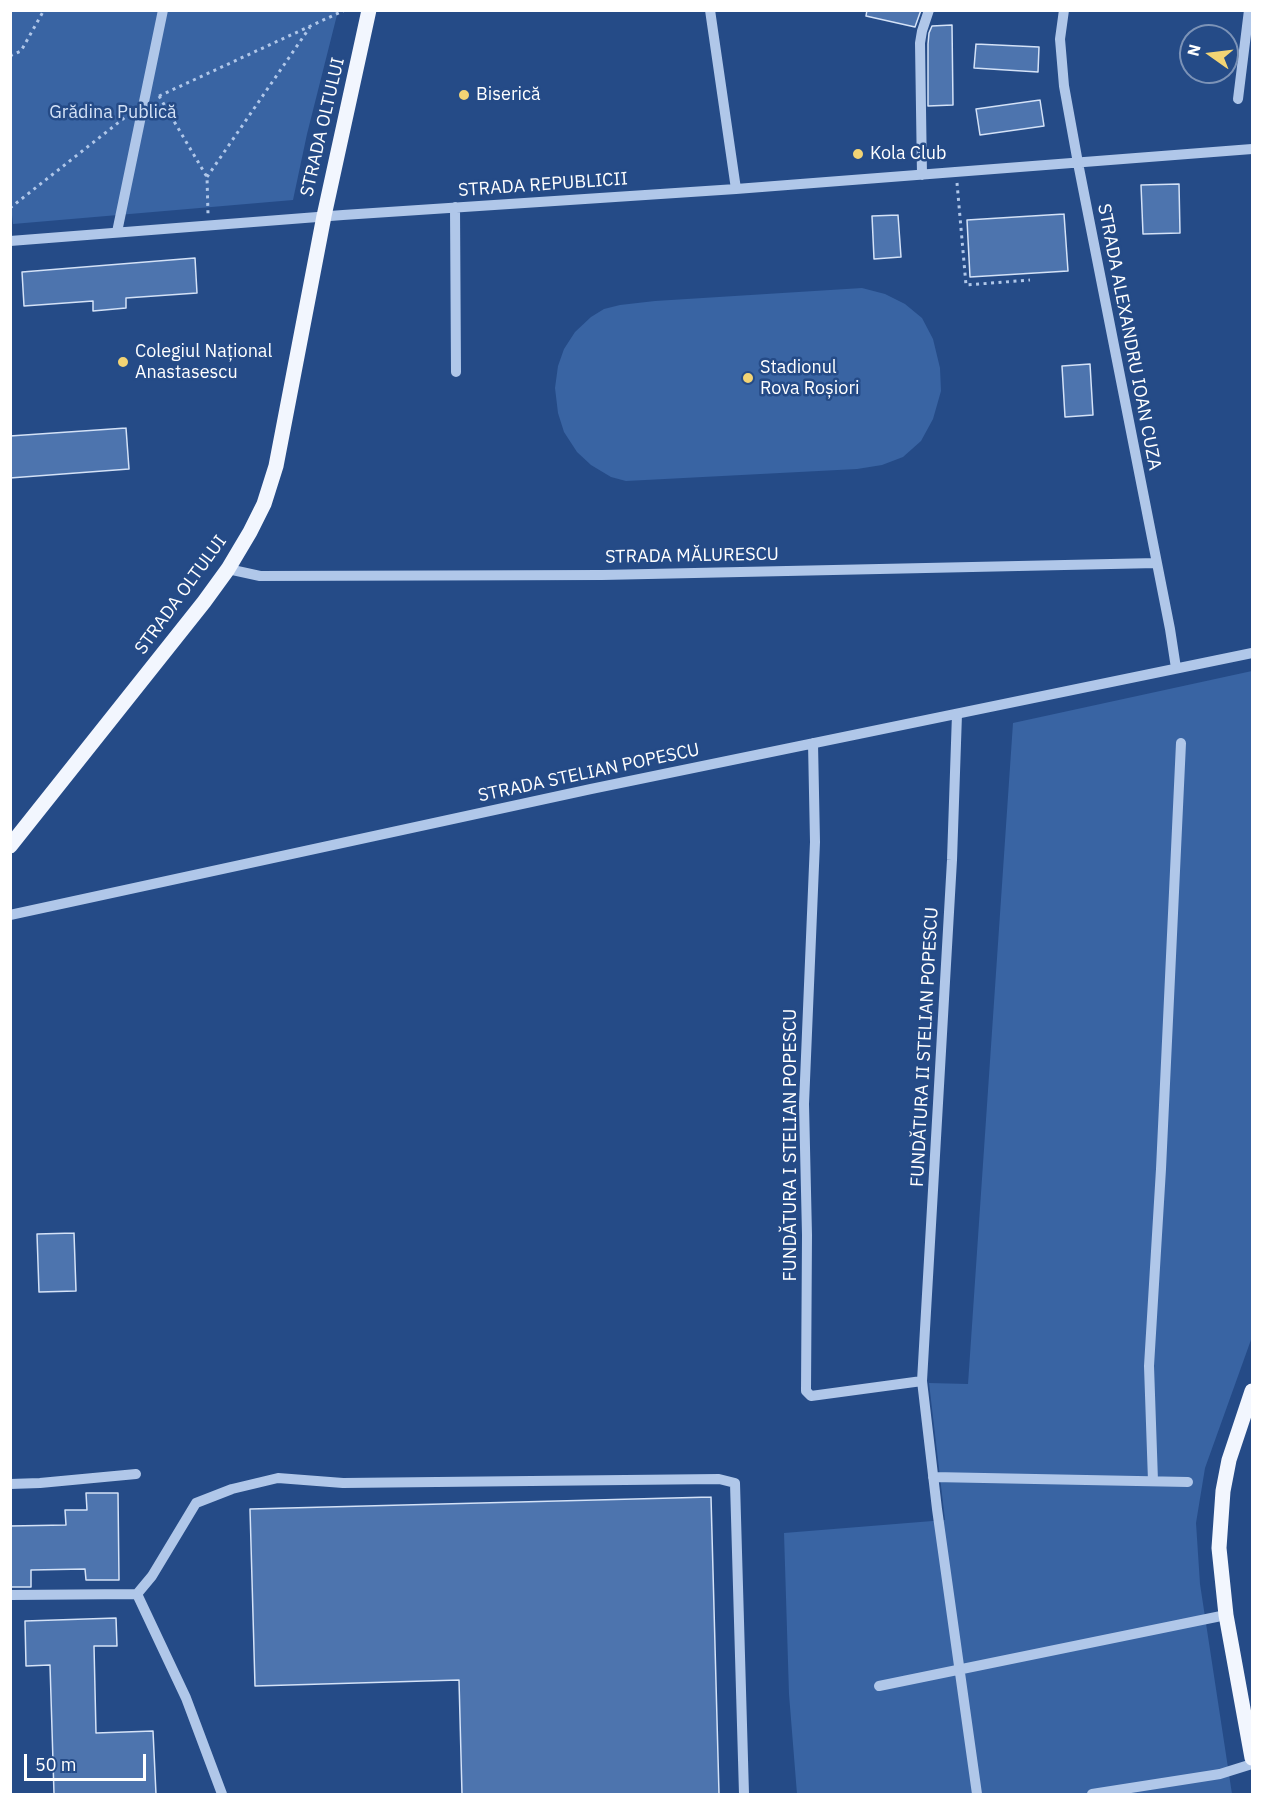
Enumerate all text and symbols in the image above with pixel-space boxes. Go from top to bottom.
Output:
north arrow [1179,24,1239,84]
text: N [1182,42,1205,58]
street label: STRADA OLTULUI [296,55,350,199]
place label: Biserică [476,84,541,106]
marker: Biserică [457,88,471,102]
park label: Grădina Publică [49,102,177,124]
place label: Kola Club [870,143,947,165]
marker: Kola Club [851,147,865,161]
street label: STRADA REPUBLICII [458,168,628,202]
street label: STRADA ALEXANDRU IOAN CUZA [1093,202,1165,472]
place label: Colegiul Național Anastasescu [135,341,272,384]
marker: Colegiul Național Anastasescu [116,355,130,369]
place label: Stadionul Rova Roșiori [760,357,860,400]
marker: Stadionul Rova Roșiori [741,371,755,385]
street label: STRADA OLTULUI [130,531,232,659]
street label: STRADA MĂLURESCU [605,544,779,568]
street label: STRADA STELIAN POPESCU [476,739,702,807]
street label: FUNDĂTURA II STELIAN POPESCU [907,906,943,1188]
street label: FUNDĂTURA I STELIAN POPESCU [780,1008,802,1282]
scale bar [27,1742,148,1780]
text: 50 m [35,1753,77,1776]

